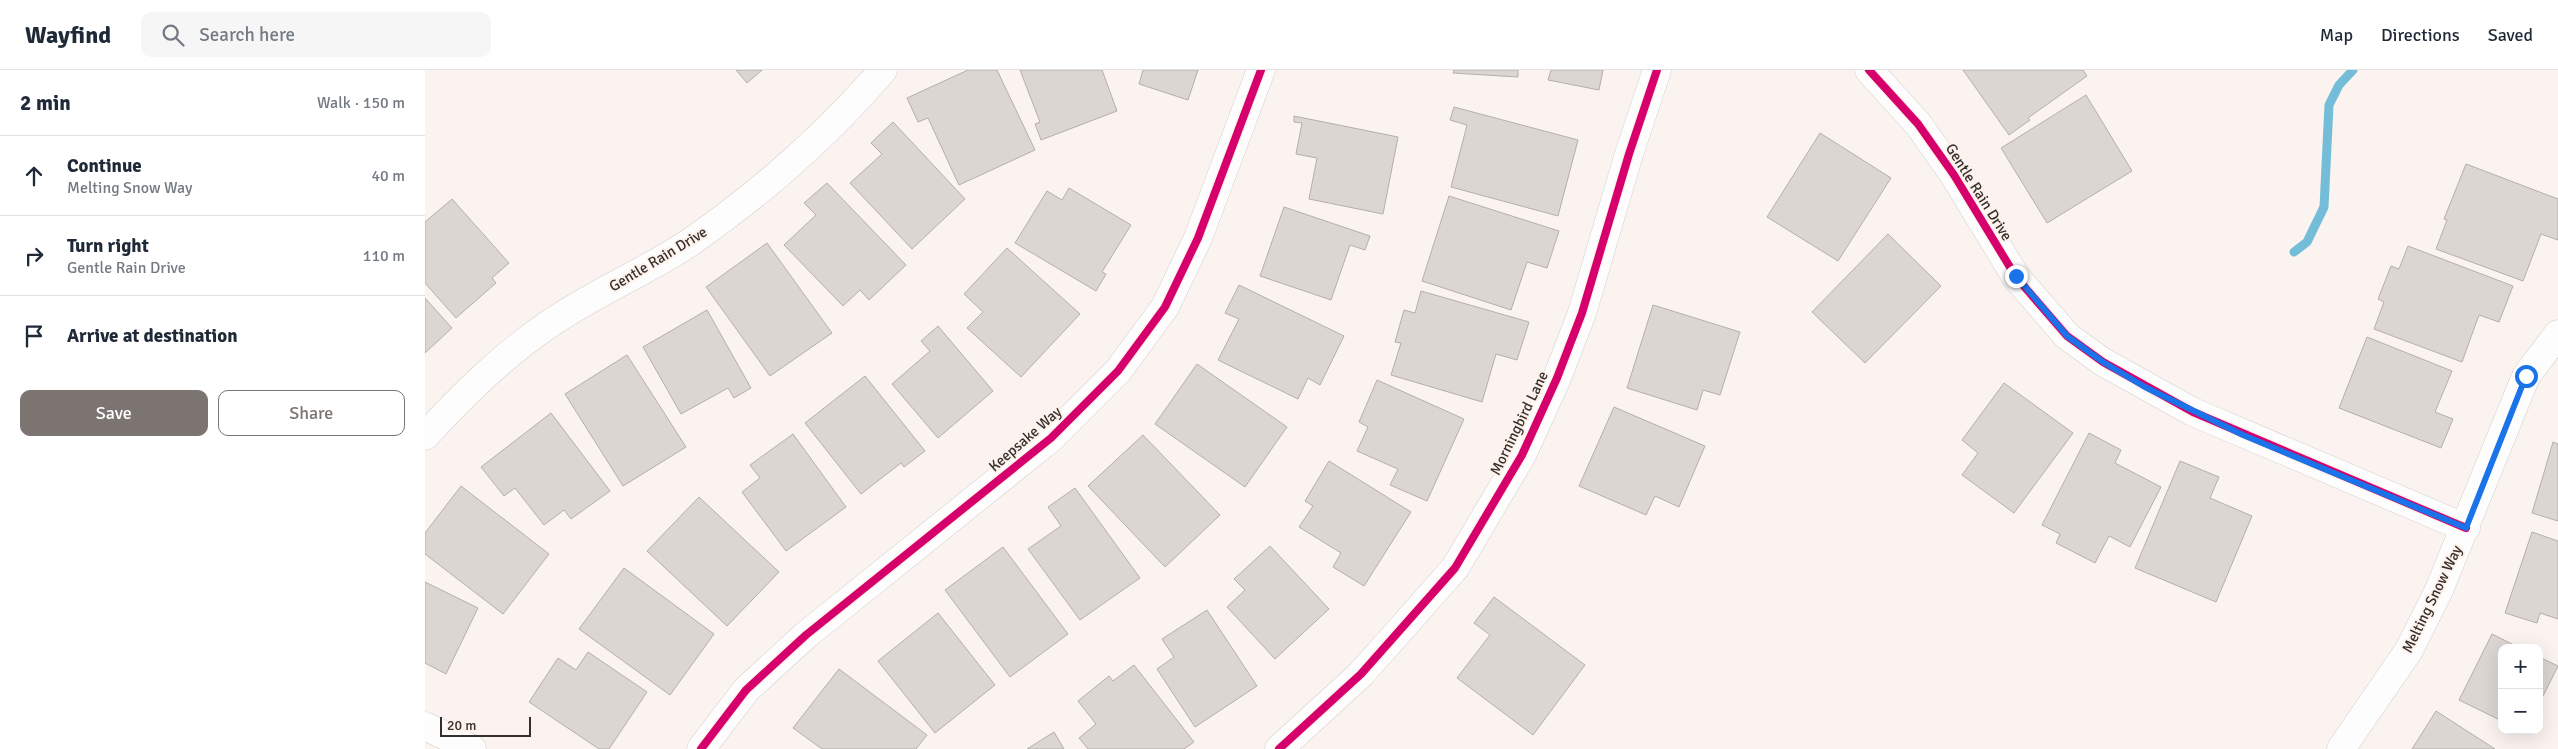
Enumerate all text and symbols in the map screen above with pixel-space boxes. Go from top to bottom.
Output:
search box [141,12,491,57]
text: Wayfind [25,20,111,50]
icon: search [159,21,187,49]
text: Search here [199,23,295,47]
text: Map [2320,24,2353,46]
text: Directions [2381,24,2460,46]
text: Saved [2488,24,2533,46]
text: 2 min [20,90,71,116]
text: Walk · 150 m [317,93,405,113]
street label: Gentle Rain Drive [1942,140,2016,244]
text: Continue [67,154,142,178]
icon: ahead [20,162,48,190]
text: 40 m [371,166,405,186]
text: Melting Snow Way [67,178,192,198]
street label: Gentle Rain Drive [606,223,710,295]
text: Turn right [67,234,149,258]
icon: right [20,242,48,270]
text: 110 m [363,246,405,266]
text: Gentle Rain Drive [67,258,186,278]
route end [2005,265,2028,288]
icon: arrive [20,322,48,350]
text: Arrive at destination [67,324,238,348]
route start [2515,365,2538,388]
street label: Morningbird Lane [1486,368,1552,478]
button: Save [20,390,208,436]
button: Share [218,390,405,436]
street label: Keepsake Way [985,403,1065,475]
street label: Melting Snow Way [2398,542,2466,656]
map controls [2498,644,2543,734]
button: + [2498,644,2543,689]
button: − [2498,689,2543,734]
scale bar [440,714,531,737]
text: 20 m [447,717,476,734]

